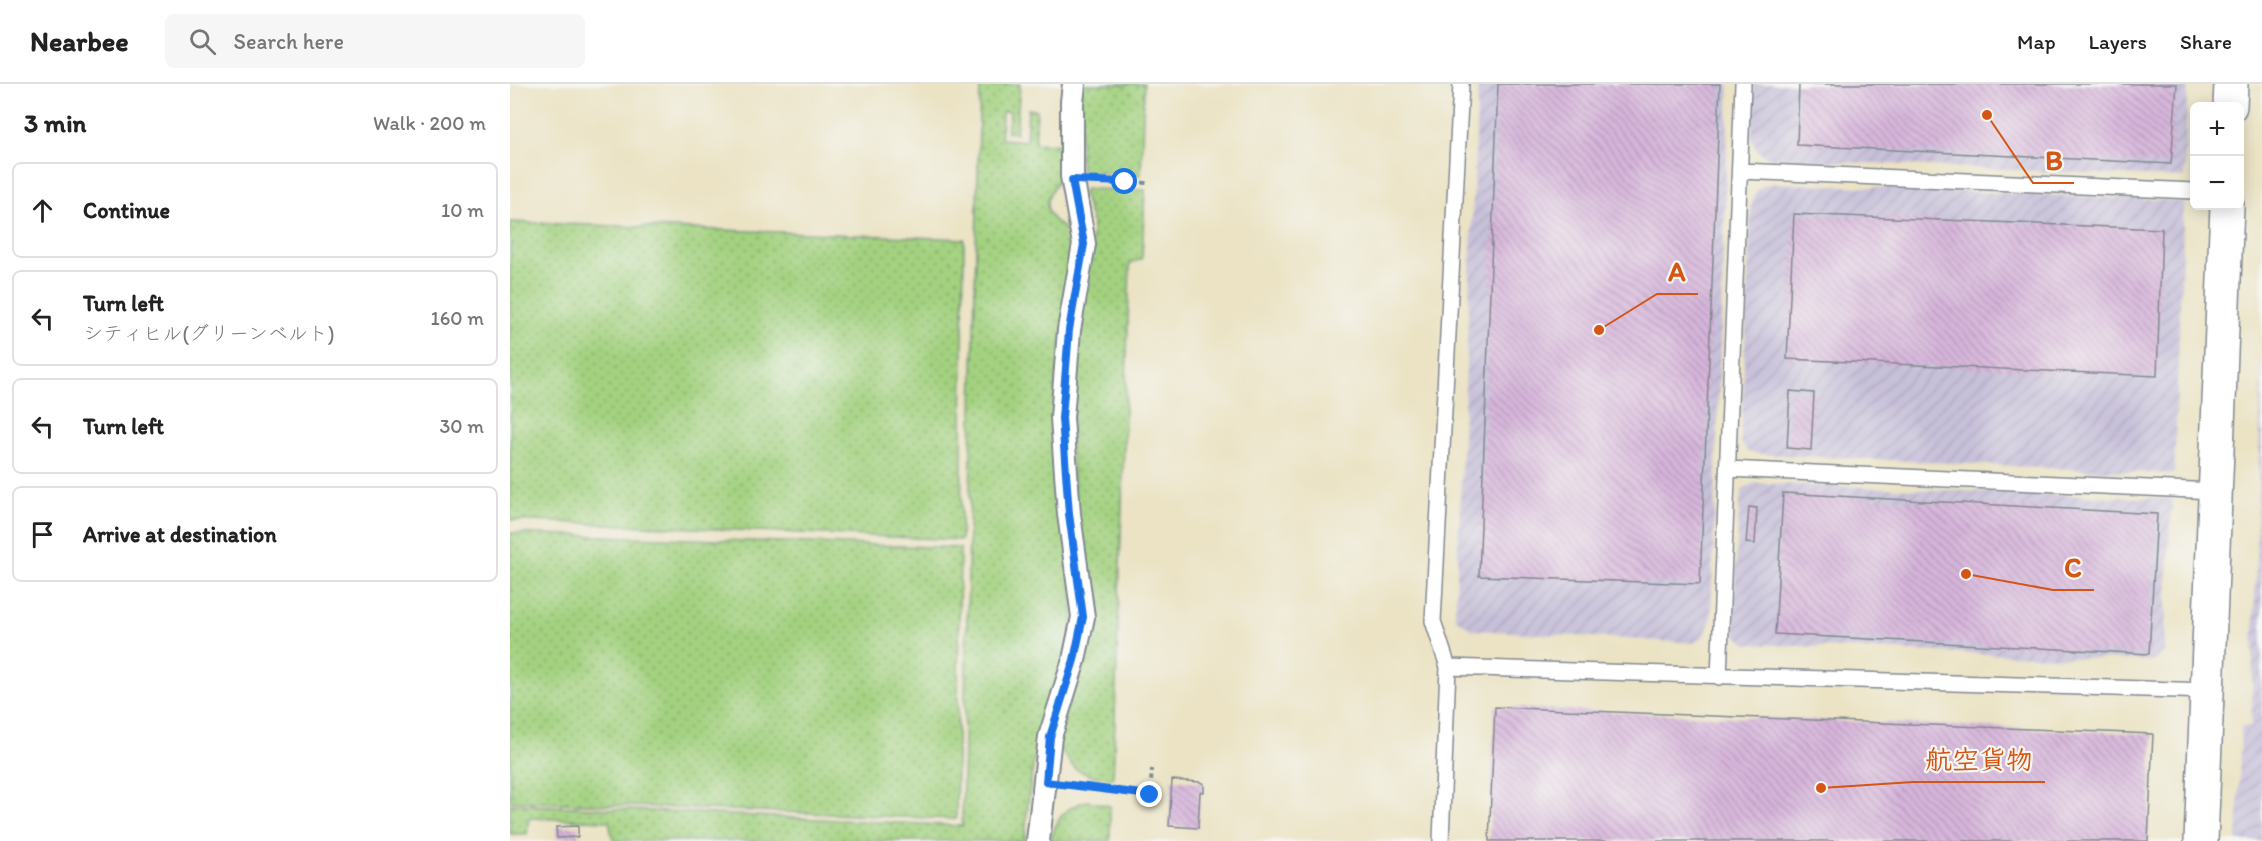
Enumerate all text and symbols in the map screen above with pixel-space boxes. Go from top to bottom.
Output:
search box [165,14,585,68]
text: Nearbee [30,24,129,58]
icon: search [186,25,219,58]
text: Search here [234,28,344,55]
text: Map [2017,29,2056,54]
text: Layers [2089,29,2147,54]
text: Share [2180,29,2232,54]
map controls [2190,102,2244,210]
button: + [2190,102,2244,156]
text: 3 min [24,107,86,139]
text: Walk · 200 m [373,111,486,135]
callout: B [2033,138,2074,183]
text: B [2045,144,2063,177]
button: − [2190,156,2244,210]
route start [1111,168,1137,194]
icon: ahead [26,194,59,227]
text: Continue [83,197,170,224]
text: 10 m [441,198,484,222]
callout: A [1657,249,1698,294]
text: A [1667,255,1686,288]
text: Turn left [83,290,164,317]
icon: left [26,302,59,335]
text: 160 m [431,306,484,330]
text: シティヒル(グリーンベルト) [83,321,334,345]
icon: left [26,410,59,443]
text: Turn left [83,413,164,440]
text: 30 m [439,414,484,438]
icon: arrive [26,518,59,551]
text: Arrive at destination [83,521,277,548]
callout: C [2053,545,2094,590]
text: C [2064,551,2082,584]
callout: 航空貨物 [1913,737,2045,782]
text: 航空貨物 [1925,743,2033,776]
route end [1136,781,1162,807]

